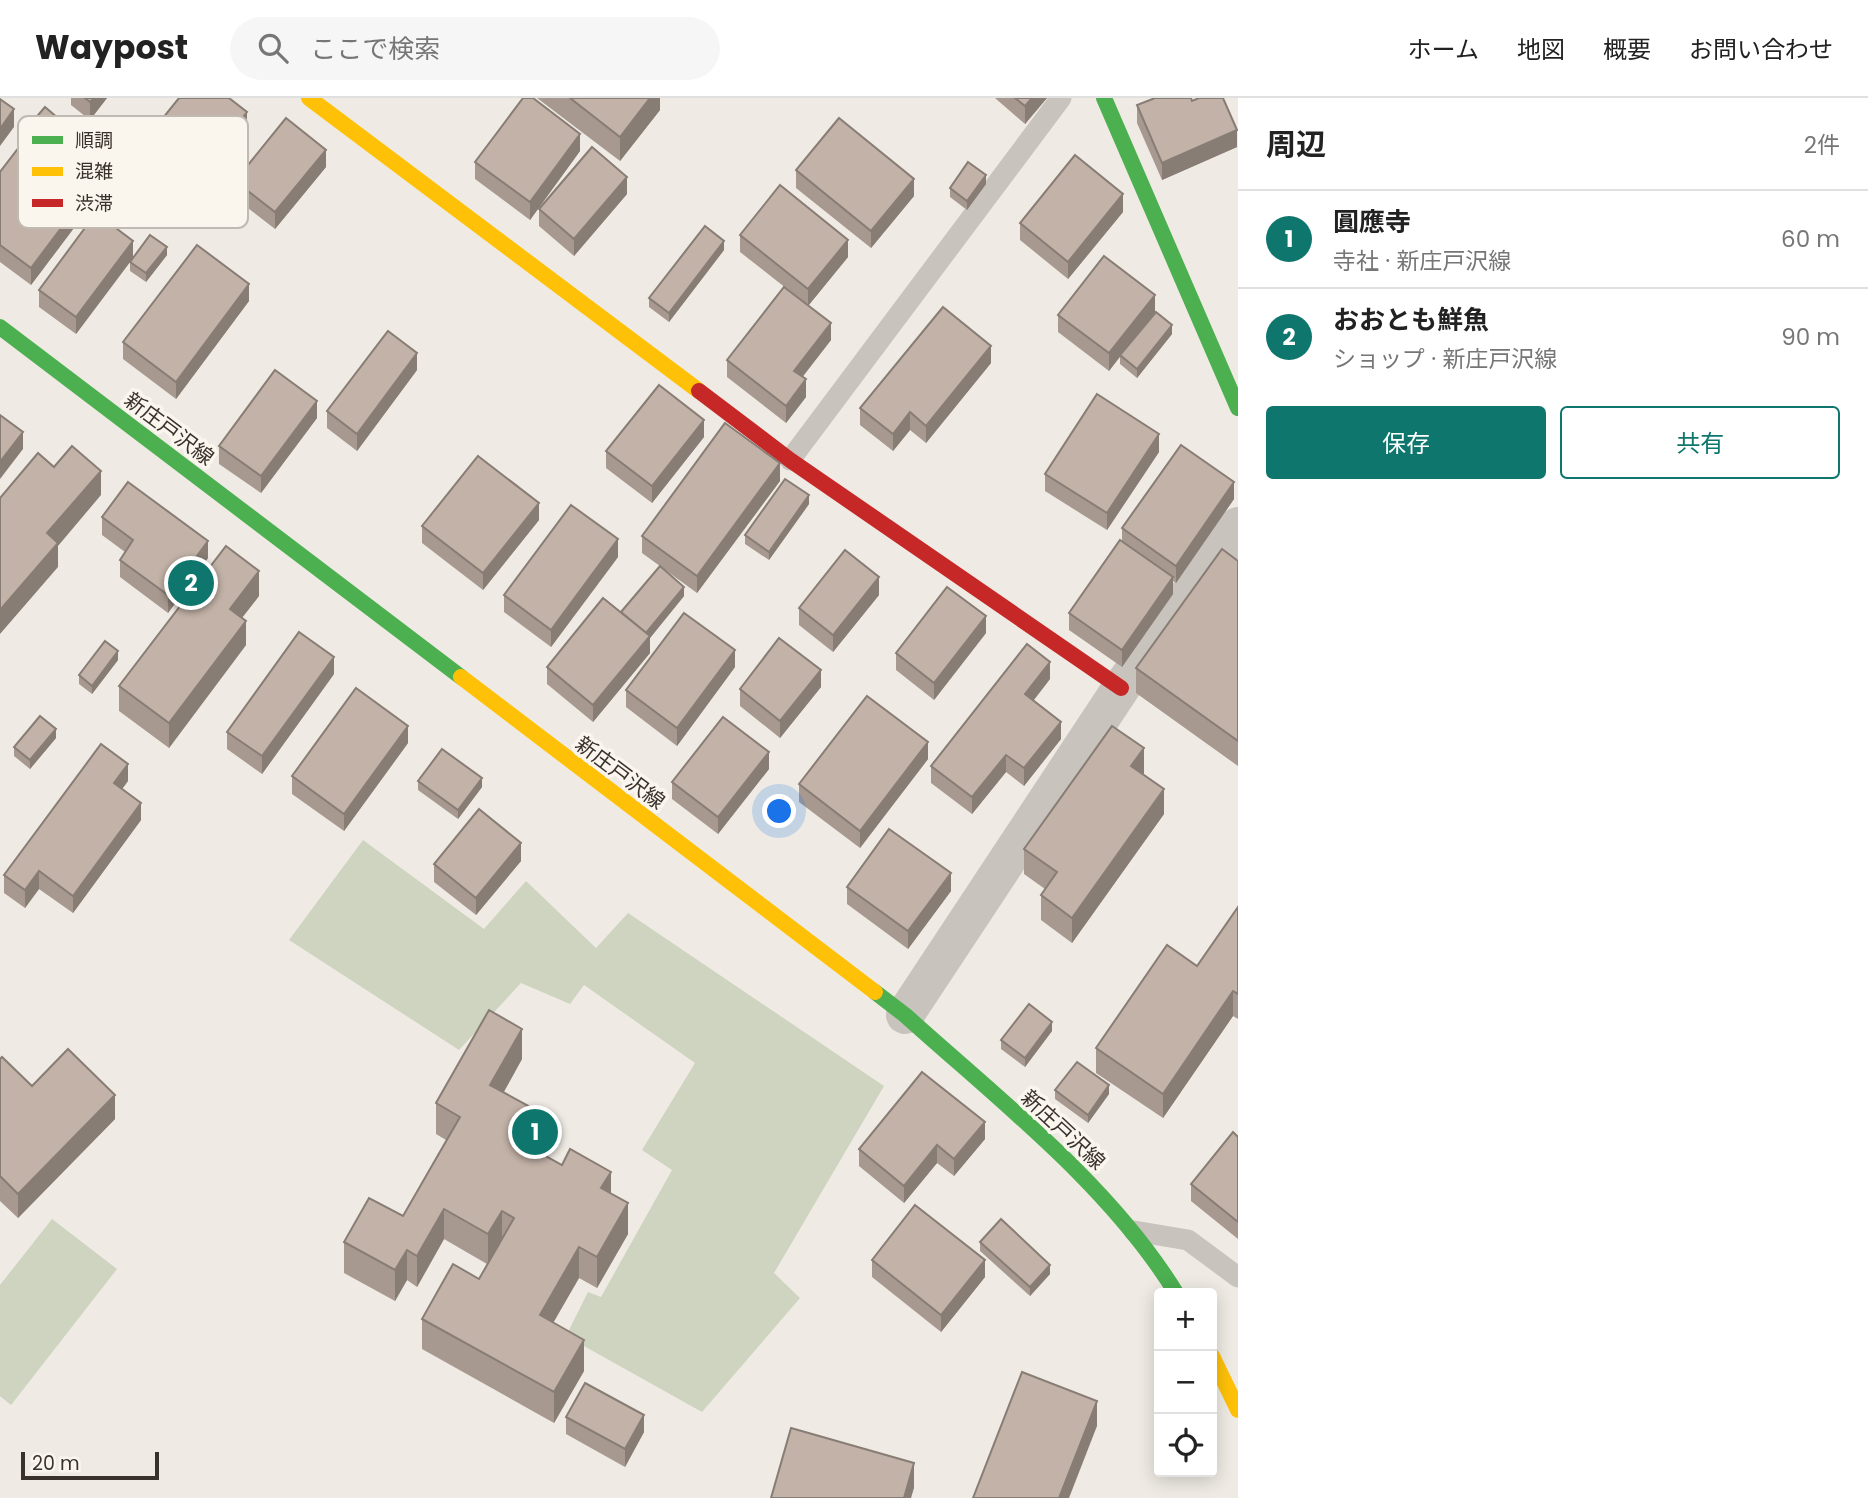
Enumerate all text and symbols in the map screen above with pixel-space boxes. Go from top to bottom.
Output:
search box [230,17,720,80]
text: Waypost [35,24,188,71]
icon: search [254,29,292,67]
text: ここで検索 [310,31,440,67]
text: ホーム [1408,33,1479,66]
text: 地図 [1517,33,1565,66]
text: 概要 [1603,33,1651,66]
text: お問い合わせ [1689,33,1833,66]
legend [18,116,248,228]
text: 周辺 [1266,123,1326,166]
text: 順調 [75,127,113,154]
text: 2件 [1804,129,1840,161]
text: 混雑 [75,158,113,185]
text: 渋滞 [75,190,113,217]
text: 圓應寺 [1333,204,1411,240]
text: 1 [1285,223,1293,255]
text: 60 m [1781,223,1840,255]
text: 寺社 · 新庄戸沢線 [1333,245,1511,277]
text: おおとも鮮魚 [1333,302,1489,338]
text: 2 [1282,321,1296,353]
text: 90 m [1781,321,1840,353]
text: ショップ · 新庄戸沢線 [1333,343,1557,375]
street label: 新庄戸沢線 [119,385,220,472]
button: 保存 [1266,406,1546,479]
button: 共有 [1560,406,1840,479]
pin: 2 [168,557,214,609]
street label: 新庄戸沢線 [570,729,671,816]
your location [762,794,796,828]
street label: 新庄戸沢線 [1015,1083,1112,1176]
pin: 1 [512,1106,558,1158]
map controls [1154,1288,1217,1477]
button: + [1154,1288,1217,1351]
button: − [1154,1351,1217,1414]
button: locate [1154,1414,1217,1477]
scale bar [21,1449,159,1481]
text: 20 m [32,1450,80,1477]

